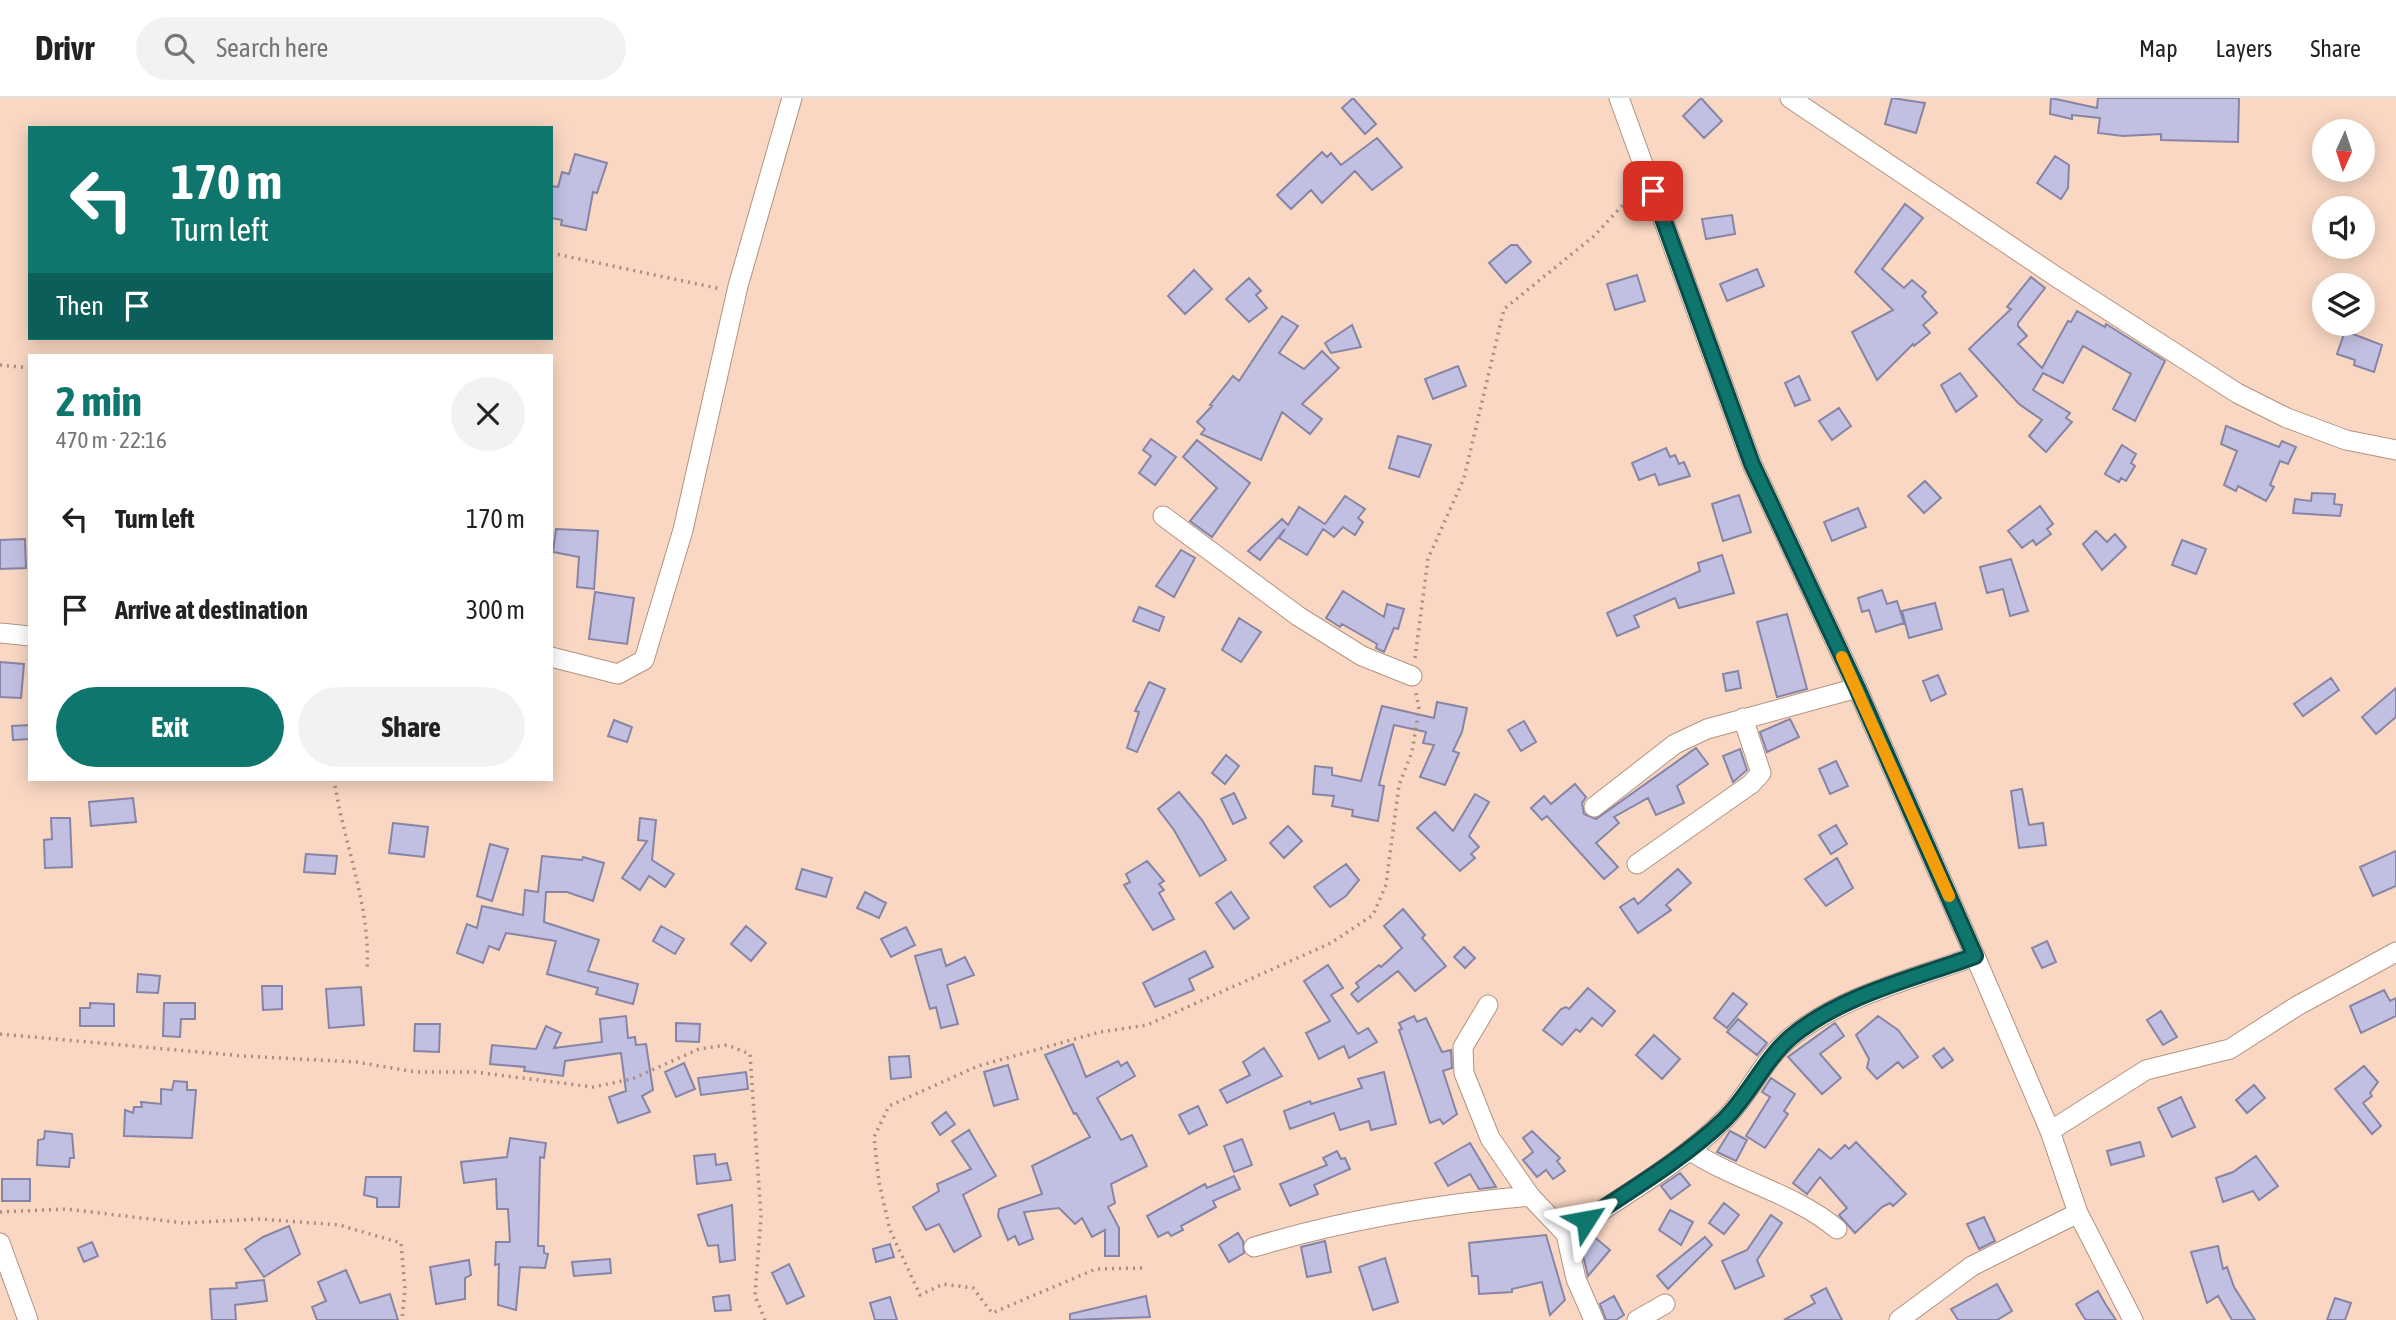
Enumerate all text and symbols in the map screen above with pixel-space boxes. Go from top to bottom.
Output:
search box [136,17,626,80]
text: Drivr [35,29,94,67]
icon: search [160,29,198,67]
text: Search here [216,33,328,63]
text: Map [2139,35,2178,62]
text: Layers [2216,35,2272,62]
text: Share [2310,35,2361,62]
north arrow [2312,119,2375,182]
map controls [2312,119,2375,336]
text: 170 m [171,153,282,209]
icon: left [56,154,147,245]
pin [1623,161,1683,221]
icon: arrive [1634,172,1672,210]
button: sound [2312,196,2375,259]
text: Turn left [171,211,269,248]
button: layers [2312,273,2375,336]
icon: arrive [118,287,156,325]
text: Then [56,291,104,321]
text: 2 min [56,377,142,425]
button: close [451,377,525,451]
text: 470 m · 22:16 [56,427,167,453]
icon: left [56,500,94,538]
text: Turn left [115,504,195,534]
text: 170 m [466,504,525,534]
icon: arrive [56,591,94,629]
text: Arrive at destination [115,595,308,625]
text: 300 m [466,595,525,625]
button: Exit [56,687,284,767]
button: Share [298,687,525,767]
position arrow [1549,1183,1623,1257]

